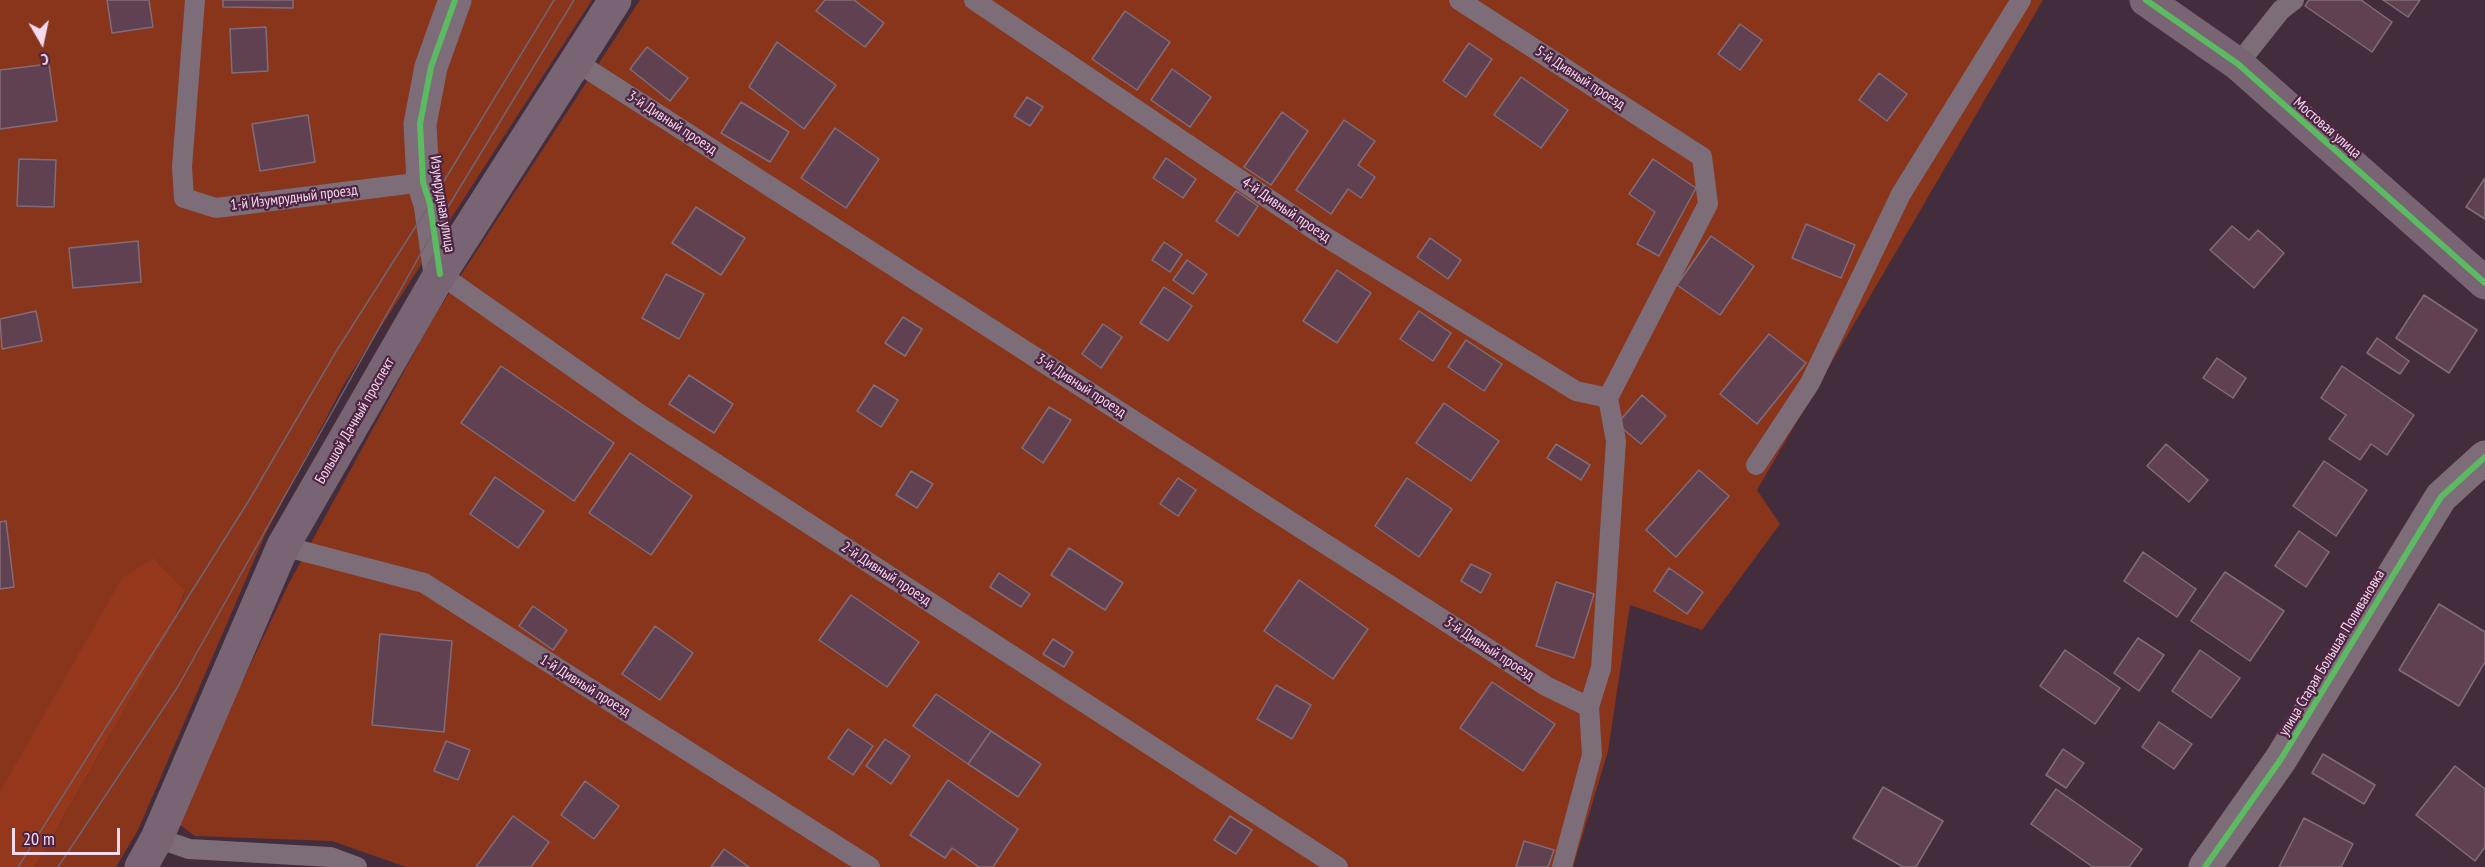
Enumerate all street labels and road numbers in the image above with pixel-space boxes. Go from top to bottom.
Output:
street label: 5-й Дивный проезд [1532,42,1628,114]
street label: 3-й Дивный проезд [624,87,720,159]
street label: Мостовая улица [2289,94,2365,162]
street label: Изумрудная улица [425,154,459,254]
street label: 4-й Дивный проезд [1238,174,1334,246]
street label: 1-й Изумрудный проезд [229,181,359,215]
street label: 3-й Дивный проезд [1033,350,1129,422]
street label: Большой Дачный проспект [312,355,398,487]
street label: 2-й Дивный проезд [838,538,934,610]
street label: улица Старая Большая Поливановка [2275,566,2389,740]
street label: 3-й Дивный проезд [1441,613,1537,685]
street label: 1-й Дивный проезд [536,651,634,721]

